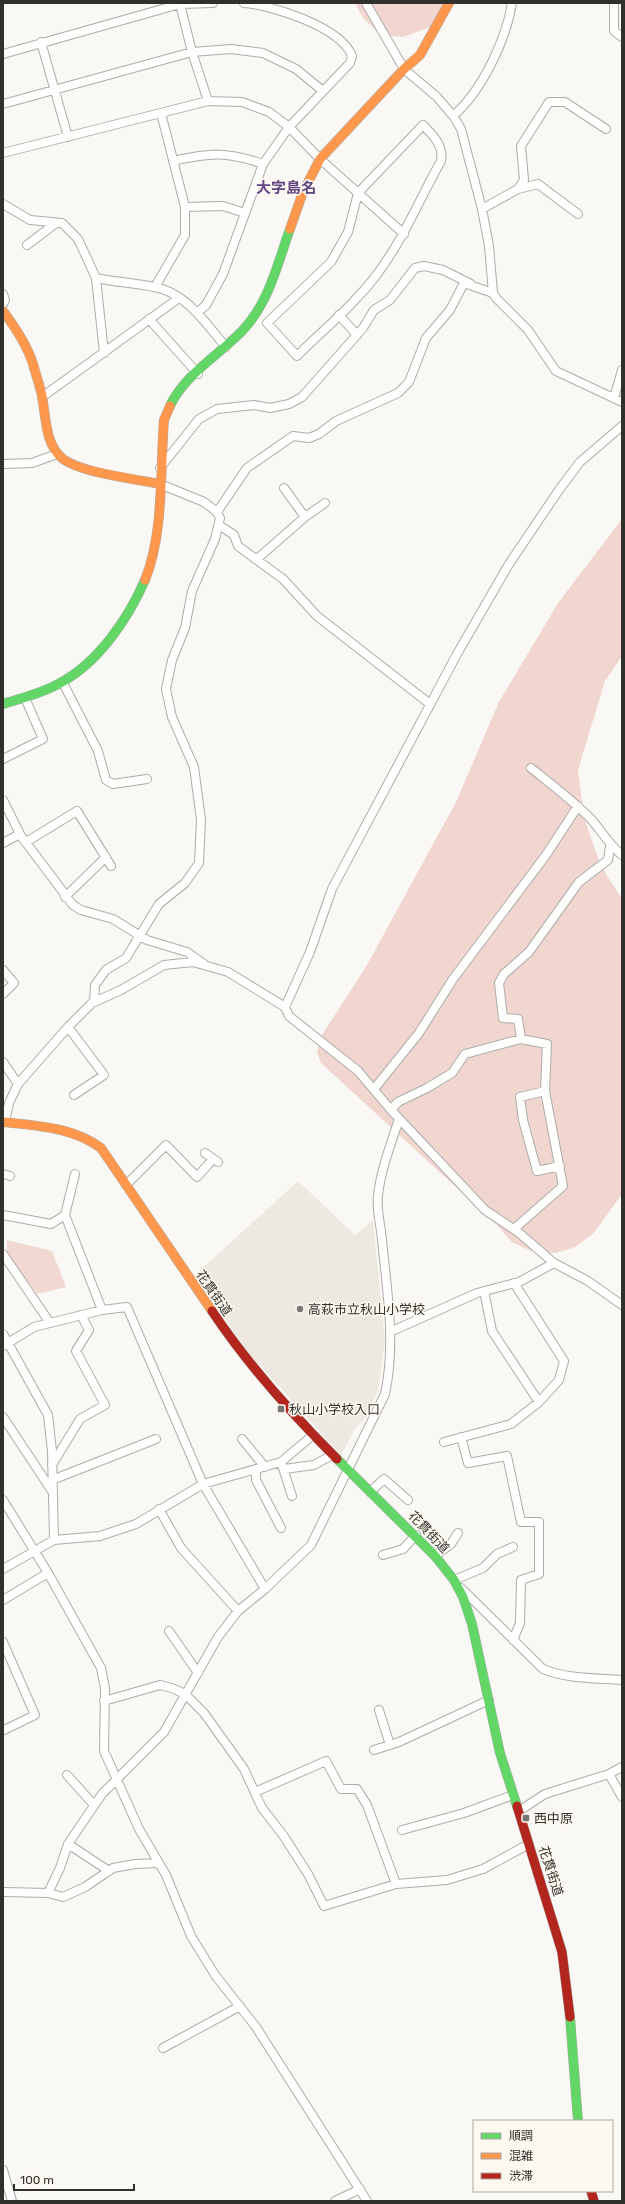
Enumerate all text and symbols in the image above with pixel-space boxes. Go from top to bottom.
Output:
district label: 大字島名 [256,179,316,197]
street label: 花貫街道 [193,1267,235,1319]
place label: 高萩市立秋山小学校 [308,1302,425,1317]
marker: 高萩市立秋山小学校 [295,1304,305,1314]
place label: 秋山小学校入口 [289,1402,380,1417]
marker: 秋山小学校入口 [276,1404,286,1414]
street label: 花貫街道 [406,1508,452,1556]
place label: 西中原 [534,1811,573,1826]
marker: 西中原 [521,1813,531,1823]
street label: 花貫街道 [536,1844,566,1898]
legend [473,2120,613,2192]
text: 順調 [509,2129,533,2143]
text: 混雑 [509,2149,533,2163]
scale bar [14,2166,134,2192]
text: 渋滞 [509,2169,533,2183]
text: 100 m [20,2173,54,2187]

